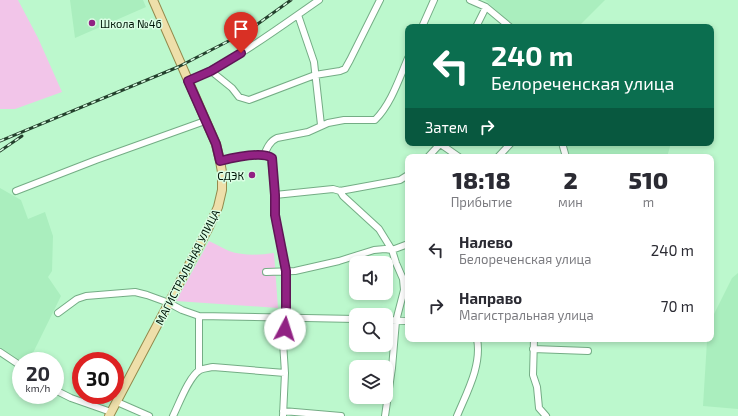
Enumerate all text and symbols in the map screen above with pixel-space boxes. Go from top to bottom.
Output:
pin [224,12,258,53]
place label: Школа №46 [100,17,162,30]
marker: Школа №46 [87,18,97,28]
icon: arrive [230,18,252,40]
text: 240 m [491,38,574,72]
icon: left [425,40,477,92]
text: Белореченская улица [491,72,674,94]
icon: right [476,116,498,138]
text: Затем [425,118,468,136]
text: 18:18 [452,165,511,194]
text: 2 [563,165,578,194]
text: 510 [629,165,668,194]
place label: СДЭК [217,169,244,182]
marker: СДЭК [247,170,257,180]
text: Прибытие [451,194,512,210]
text: мин [558,194,583,210]
text: m [643,194,654,210]
street label: МАГИСТРАЛЬНАЯ УЛИЦА [152,207,222,327]
text: Налево [459,233,513,251]
icon: left [425,239,447,261]
text: 240 m [651,241,694,259]
text: Белореченская улица [459,251,591,267]
map controls [349,256,393,404]
button: sound [349,256,393,300]
text: Направо [459,289,522,307]
icon: right [425,295,447,317]
text: 70 m [661,297,694,315]
text: Магистральная улица [459,307,594,323]
position arrow [264,308,306,350]
button: search [349,308,393,352]
speed limit sign: 30 [72,352,124,404]
button: layers [349,360,393,404]
text: 20 [26,361,50,385]
text: km/h [26,382,50,394]

